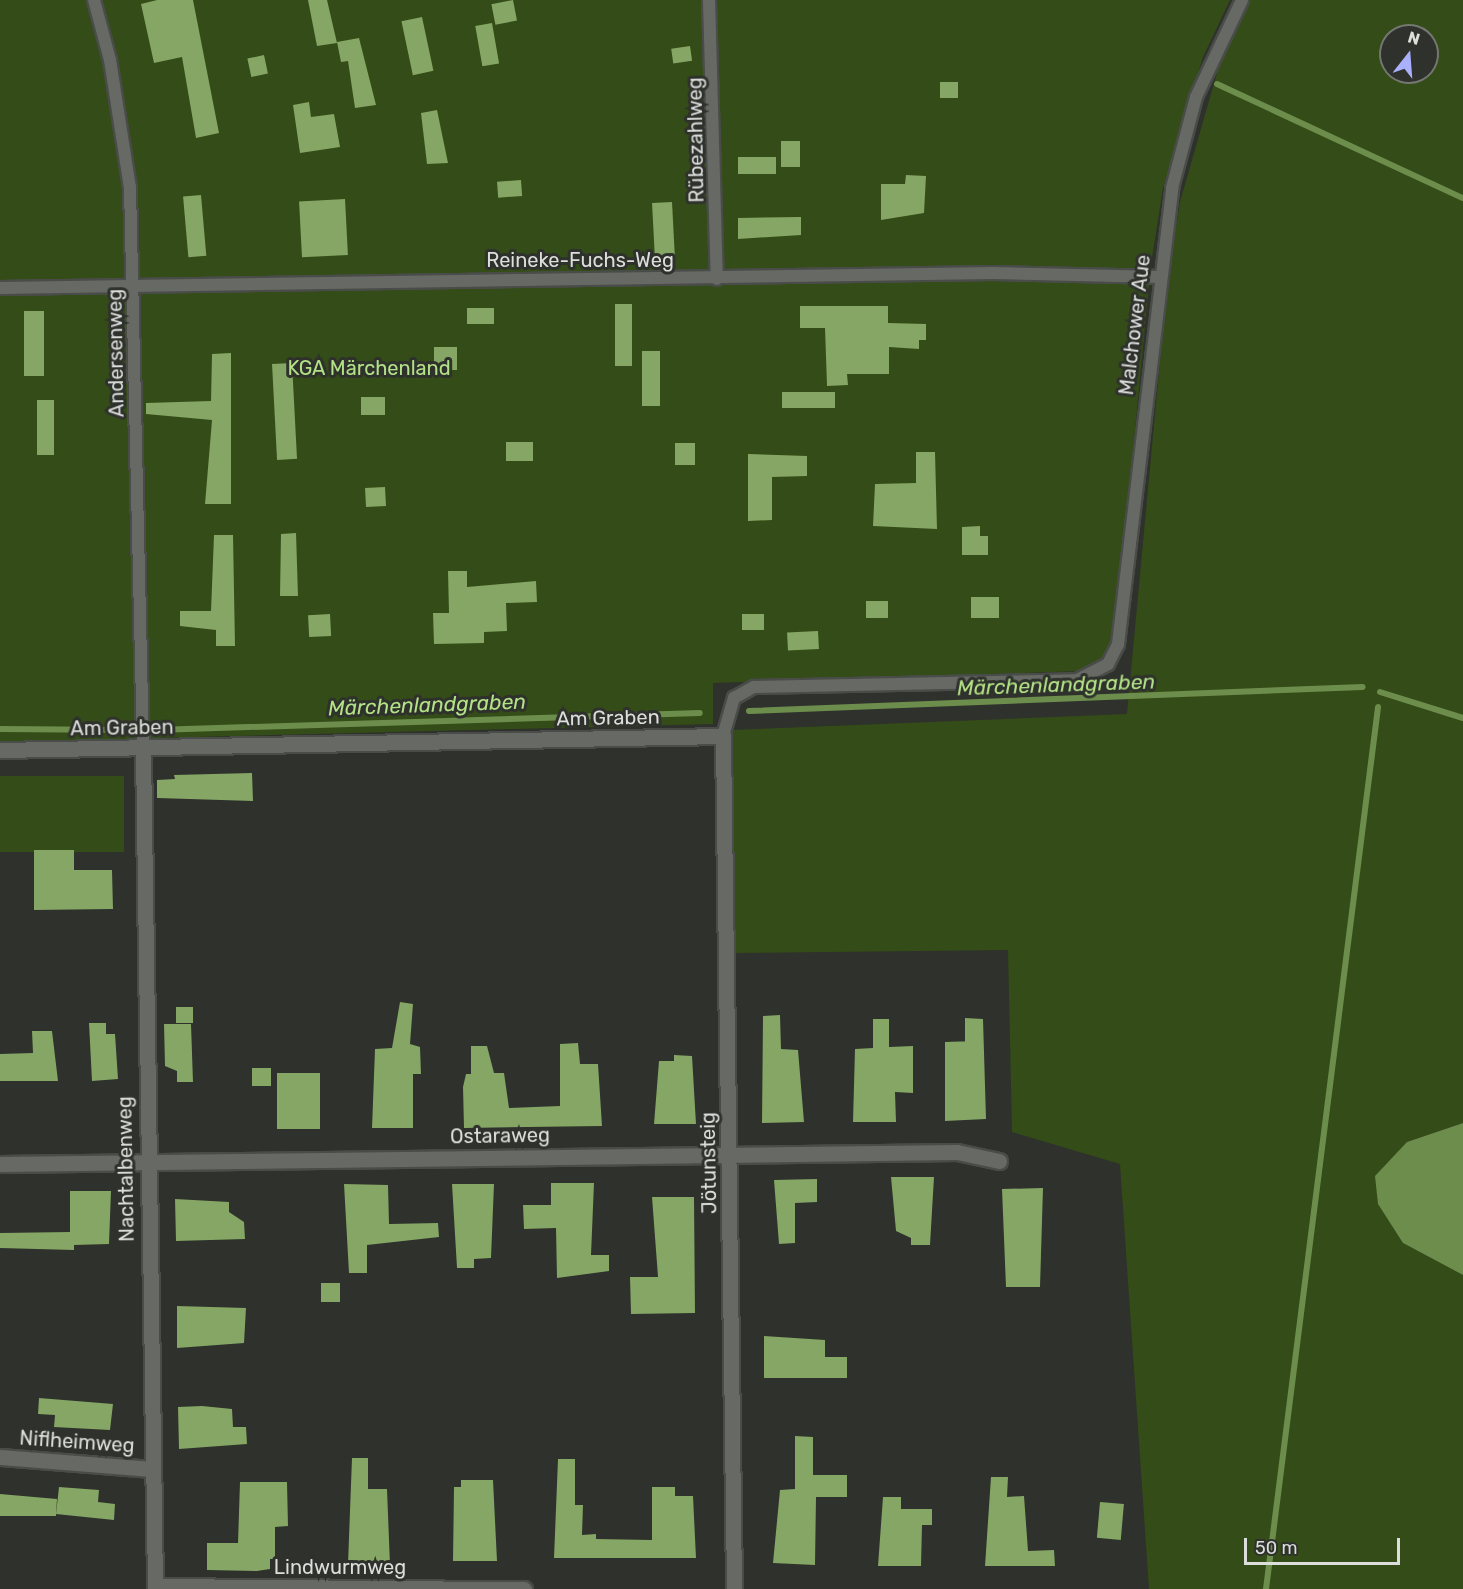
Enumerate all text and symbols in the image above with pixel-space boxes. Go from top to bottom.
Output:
north arrow [1379,24,1439,84]
text: N [1406,27,1422,49]
street label: Rübezahlweg [683,77,709,203]
street label: Reineke-Fuchs-Weg [486,248,674,272]
street label: Malchower Aue [1114,253,1156,397]
street label: Andersenweg [103,289,129,417]
park label: KGA Märchenland [287,356,451,380]
water label: Märchenlandgraben [957,669,1155,701]
water label: Märchenlandgraben [328,689,526,721]
street label: Am Graben [556,705,660,731]
street label: Am Graben [70,715,174,741]
street label: Nachtalbenweg [113,1096,139,1242]
street label: Jötunsteig [696,1112,722,1214]
street label: Ostaraweg [450,1123,550,1149]
street label: Niflheimweg [19,1426,135,1458]
scale bar [1247,1526,1403,1564]
text: 50 m [1255,1537,1298,1559]
street label: Lindwurmweg [274,1555,406,1579]

